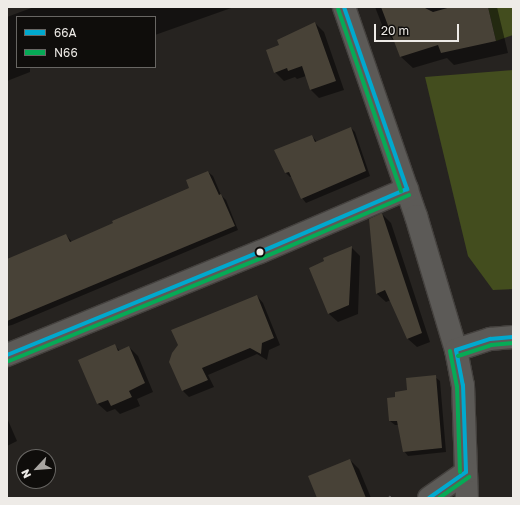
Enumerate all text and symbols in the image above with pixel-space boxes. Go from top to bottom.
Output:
legend [16,16,156,68]
scale bar [376,16,461,42]
text: 20 m [381,23,409,38]
text: 66A [54,25,77,40]
text: N66 [54,45,78,60]
unlabelled marker [255,247,265,257]
north arrow [16,449,56,489]
text: N [18,467,33,481]

